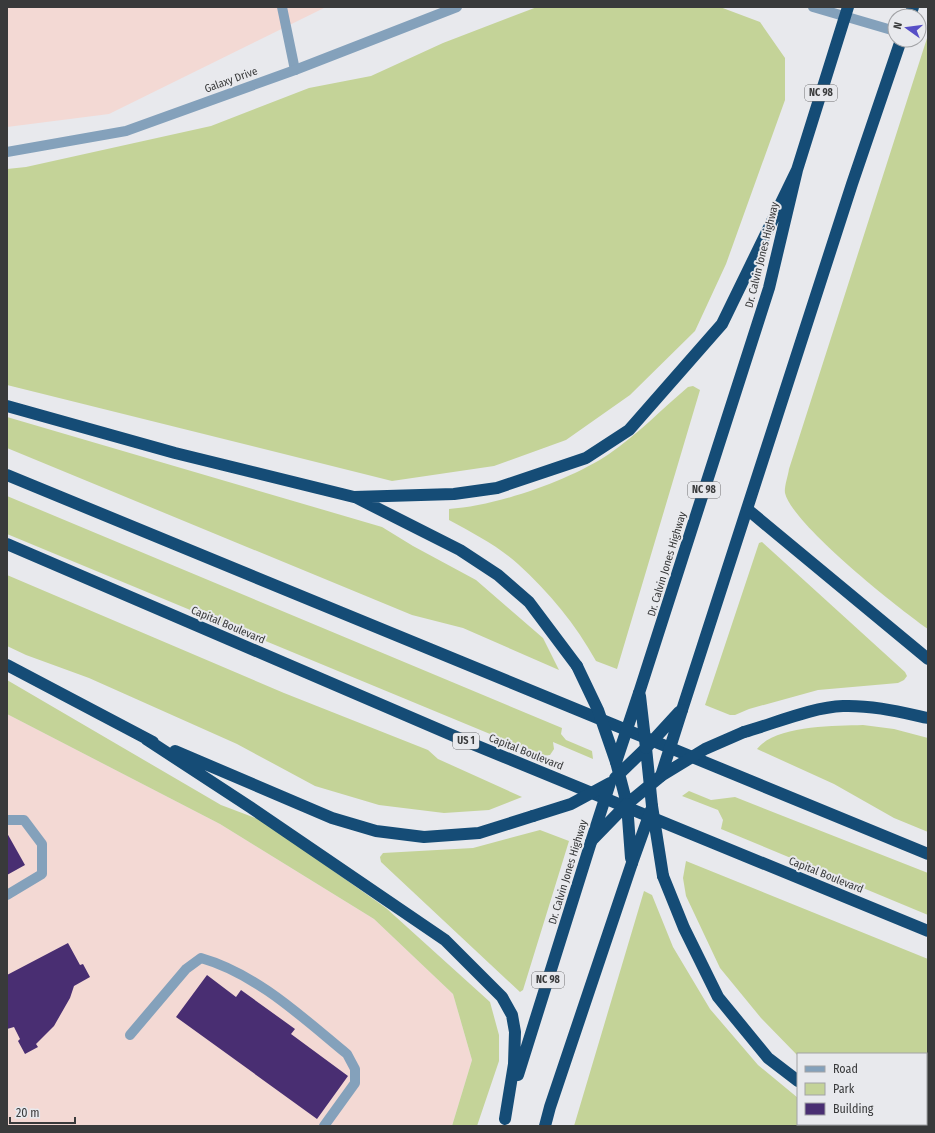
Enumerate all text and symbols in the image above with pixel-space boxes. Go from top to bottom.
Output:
north arrow [887,8,927,48]
text: N [891,21,905,30]
street label: Galaxy Drive [203,64,259,96]
road number: NC 98 [805,85,837,101]
street label: Dr. Calvin Jones Highway [743,201,781,309]
road number: NC 98 [688,482,720,498]
street label: Dr. Calvin Jones Highway [645,510,689,618]
street label: Capital Boulevard [189,604,267,646]
street label: Capital Boulevard [487,731,565,773]
road number: US 1 [453,733,479,749]
street label: Dr. Calvin Jones Highway [546,818,590,926]
street label: Capital Boulevard [787,854,865,896]
road number: NC 98 [532,972,564,988]
legend [797,1053,927,1125]
text: Road [833,1062,858,1076]
text: Park [833,1082,855,1096]
scale bar [10,1099,75,1125]
text: Building [833,1102,874,1116]
text: 20 m [16,1106,40,1120]

